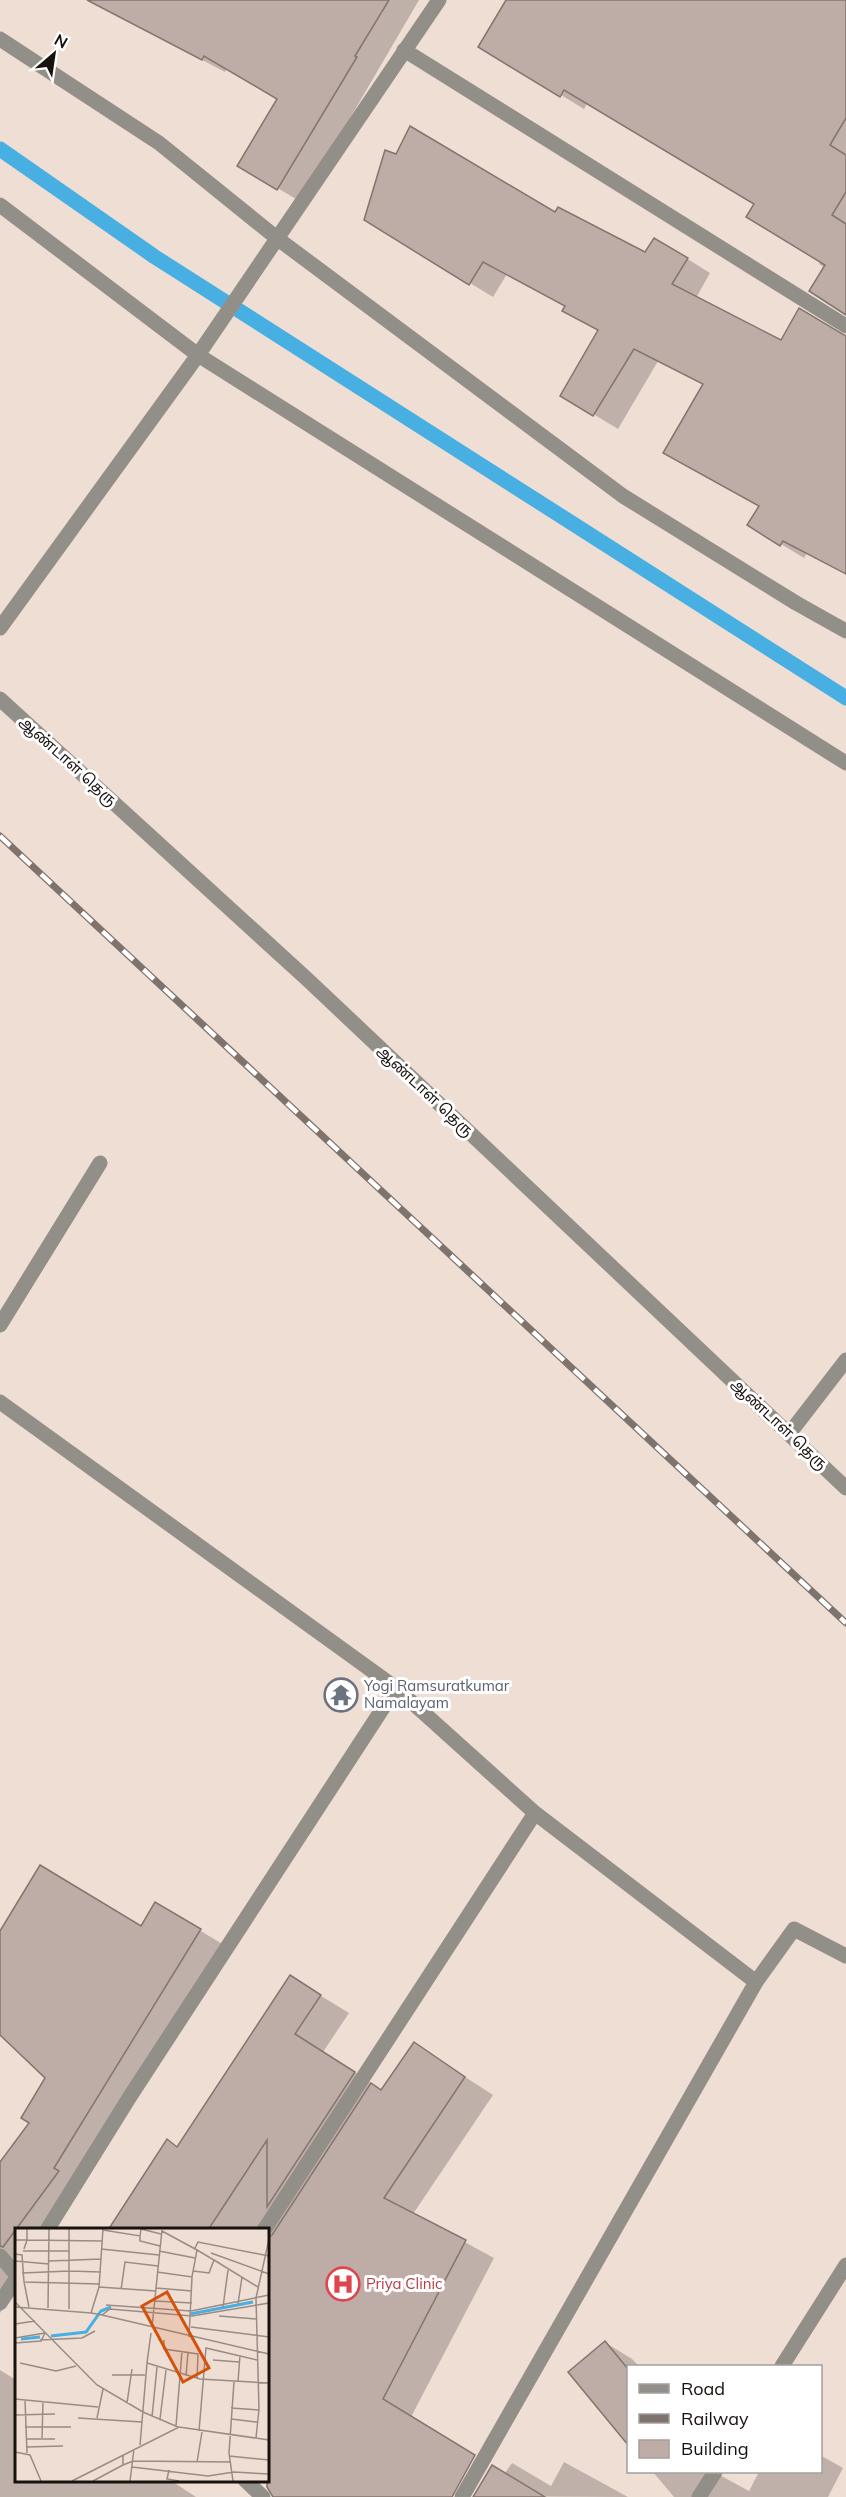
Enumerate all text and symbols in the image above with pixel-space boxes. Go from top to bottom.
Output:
north arrow [24,24,84,84]
text: N [51,29,71,53]
street label: ஆண்டாள் தெரு [14,712,121,811]
street label: ஆண்டாள் தெரு [372,1041,478,1142]
street label: ஆண்டாள் தெரு [726,1374,832,1475]
place label: Yogi Ramsuratkumar Namalayam [363,1676,510,1712]
temple icon: Yogi Ramsuratkumar Namalayam [323,1677,359,1713]
inset map [15,2228,268,2482]
hospital icon: Priya Clinic [325,2266,361,2302]
place label: Priya Clinic [366,2274,443,2293]
legend [627,2365,822,2473]
text: Road [681,2377,725,2400]
text: Railway [681,2407,749,2430]
text: Building [681,2437,749,2460]

